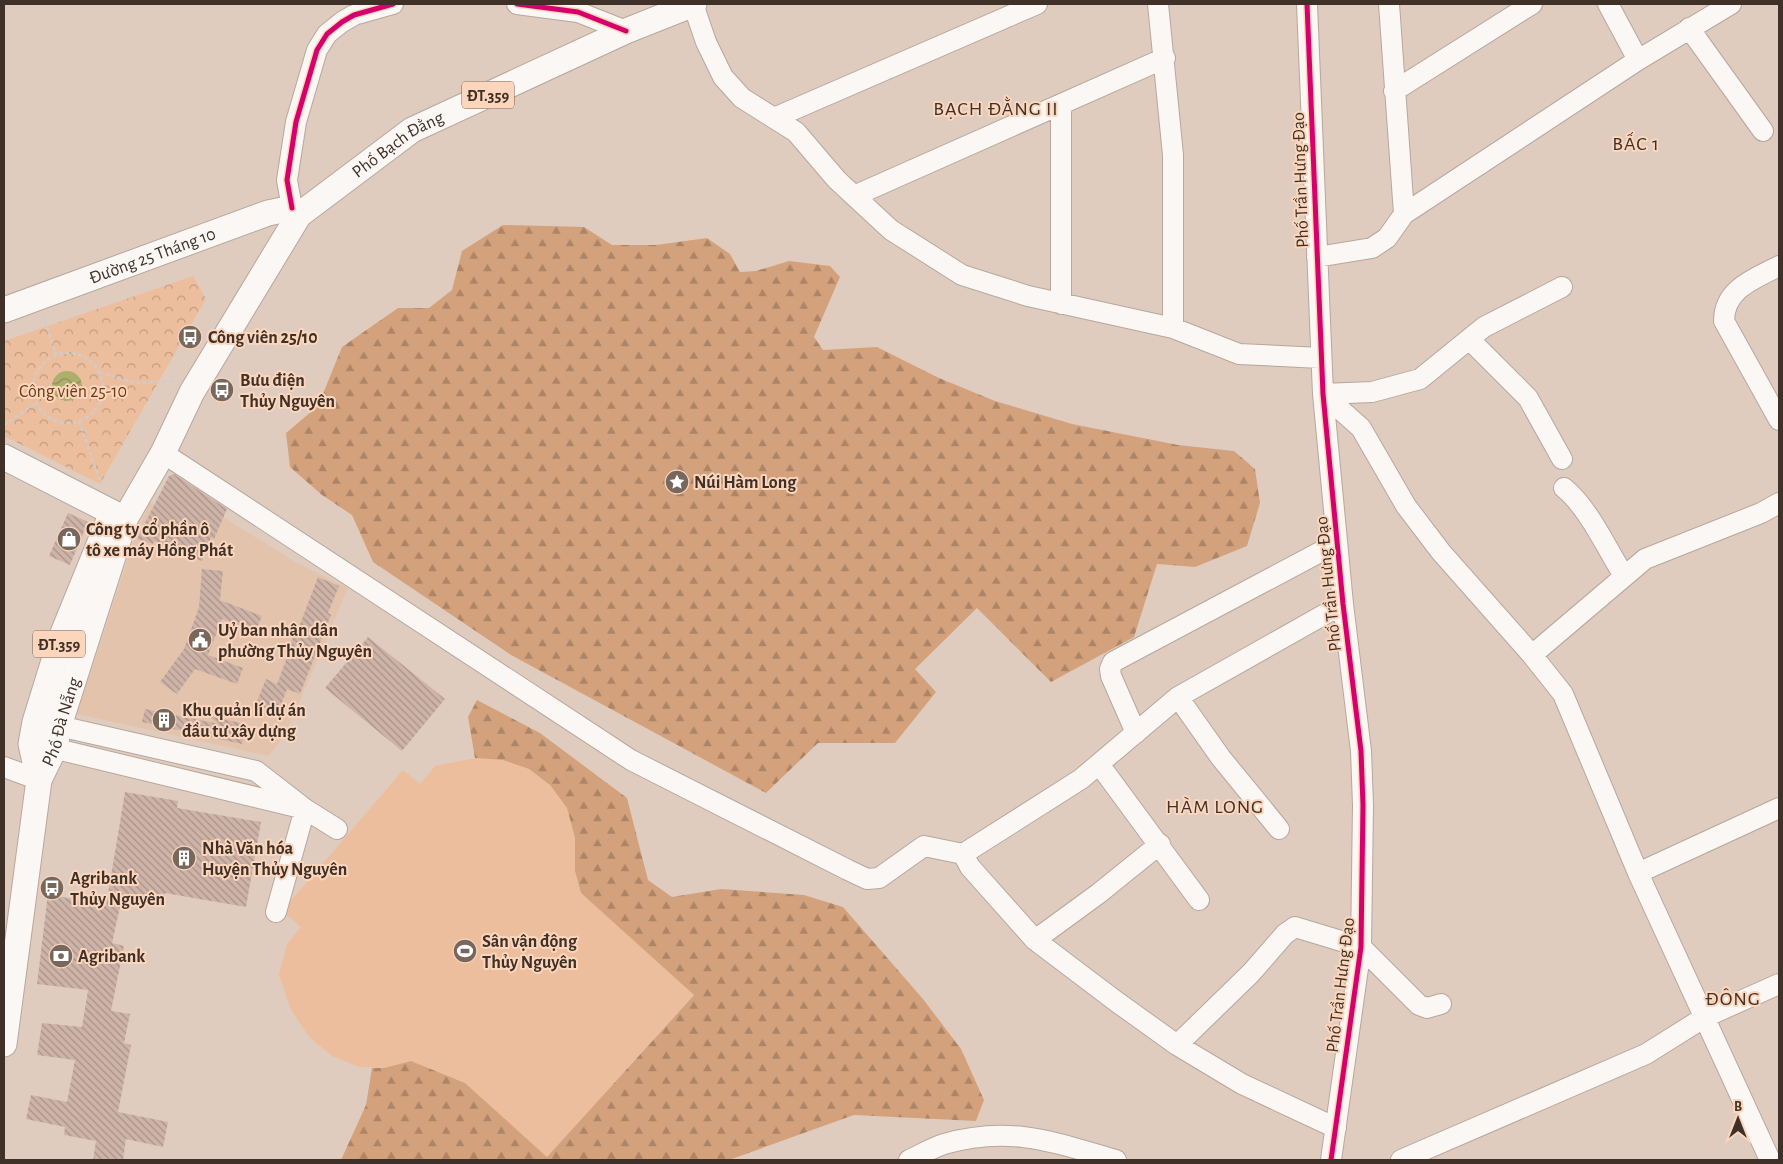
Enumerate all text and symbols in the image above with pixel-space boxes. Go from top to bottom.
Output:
road number: ĐT.359 [462,82,514,108]
district label: BẠCH ĐẰNG II [933,96,1059,119]
street label: Phố Bạch Đằng [349,109,447,182]
street label: Phố Trần Hưng Đạo [1289,112,1312,248]
district label: BẤC 1 [1612,131,1660,154]
street label: Đường 25 Tháng 10 [87,225,218,288]
bus stop icon: Công viên 25/10 [177,324,203,350]
place label: Công viên 25/10 [208,329,318,347]
place label: Bưu điện Thủy Nguyên [240,372,335,411]
bus stop icon: Bưu điện Thủy Nguyên [209,377,235,403]
park label: Công viên 25-10 [19,383,127,401]
place icon: Núi Hàm Long [664,469,690,495]
place label: Núi Hàm Long [694,474,797,492]
street label: Phố Trần Hưng Đạo [1312,515,1345,653]
place label: Công ty cổ phần ô tô xe máy Hồng Phát [86,518,233,560]
shop icon: Công ty cổ phần ô tô xe máy Hồng Phát [56,526,82,552]
place label: Uỷ ban nhân dân phường Thủy Nguyên [218,622,372,661]
public building icon: Uỷ ban nhân dân phường Thủy Nguyên [187,627,213,653]
road number: ĐT.359 [33,630,85,658]
street label: Phố Đà Nẵng [39,675,84,769]
place label: Khu quản lí dự án đầu tư xây dựng [182,702,306,741]
building icon: Khu quản lí dự án đầu tư xây dựng [151,707,177,733]
district label: HÀM LONG [1166,796,1264,817]
place label: Nhà Văn hóa Huyện Thủy Nguyên [202,840,347,879]
building icon: Nhà Văn hóa Huyện Thủy Nguyên [171,845,197,871]
place label: Agribank Thủy Nguyên [70,870,165,909]
bus stop icon: Agribank Thủy Nguyên [39,875,65,901]
street label: Phố Trần Hưng Đạo [1323,916,1358,1054]
place label: Sân vận động Thủy Nguyên [482,933,578,972]
sports icon: Sân vận động Thủy Nguyên [452,938,478,964]
bank icon: Agribank [48,943,74,969]
place label: Agribank [78,948,145,966]
district label: ĐÔNG [1705,988,1761,1009]
north arrow [1713,1094,1763,1144]
text: B [1734,1100,1742,1114]

